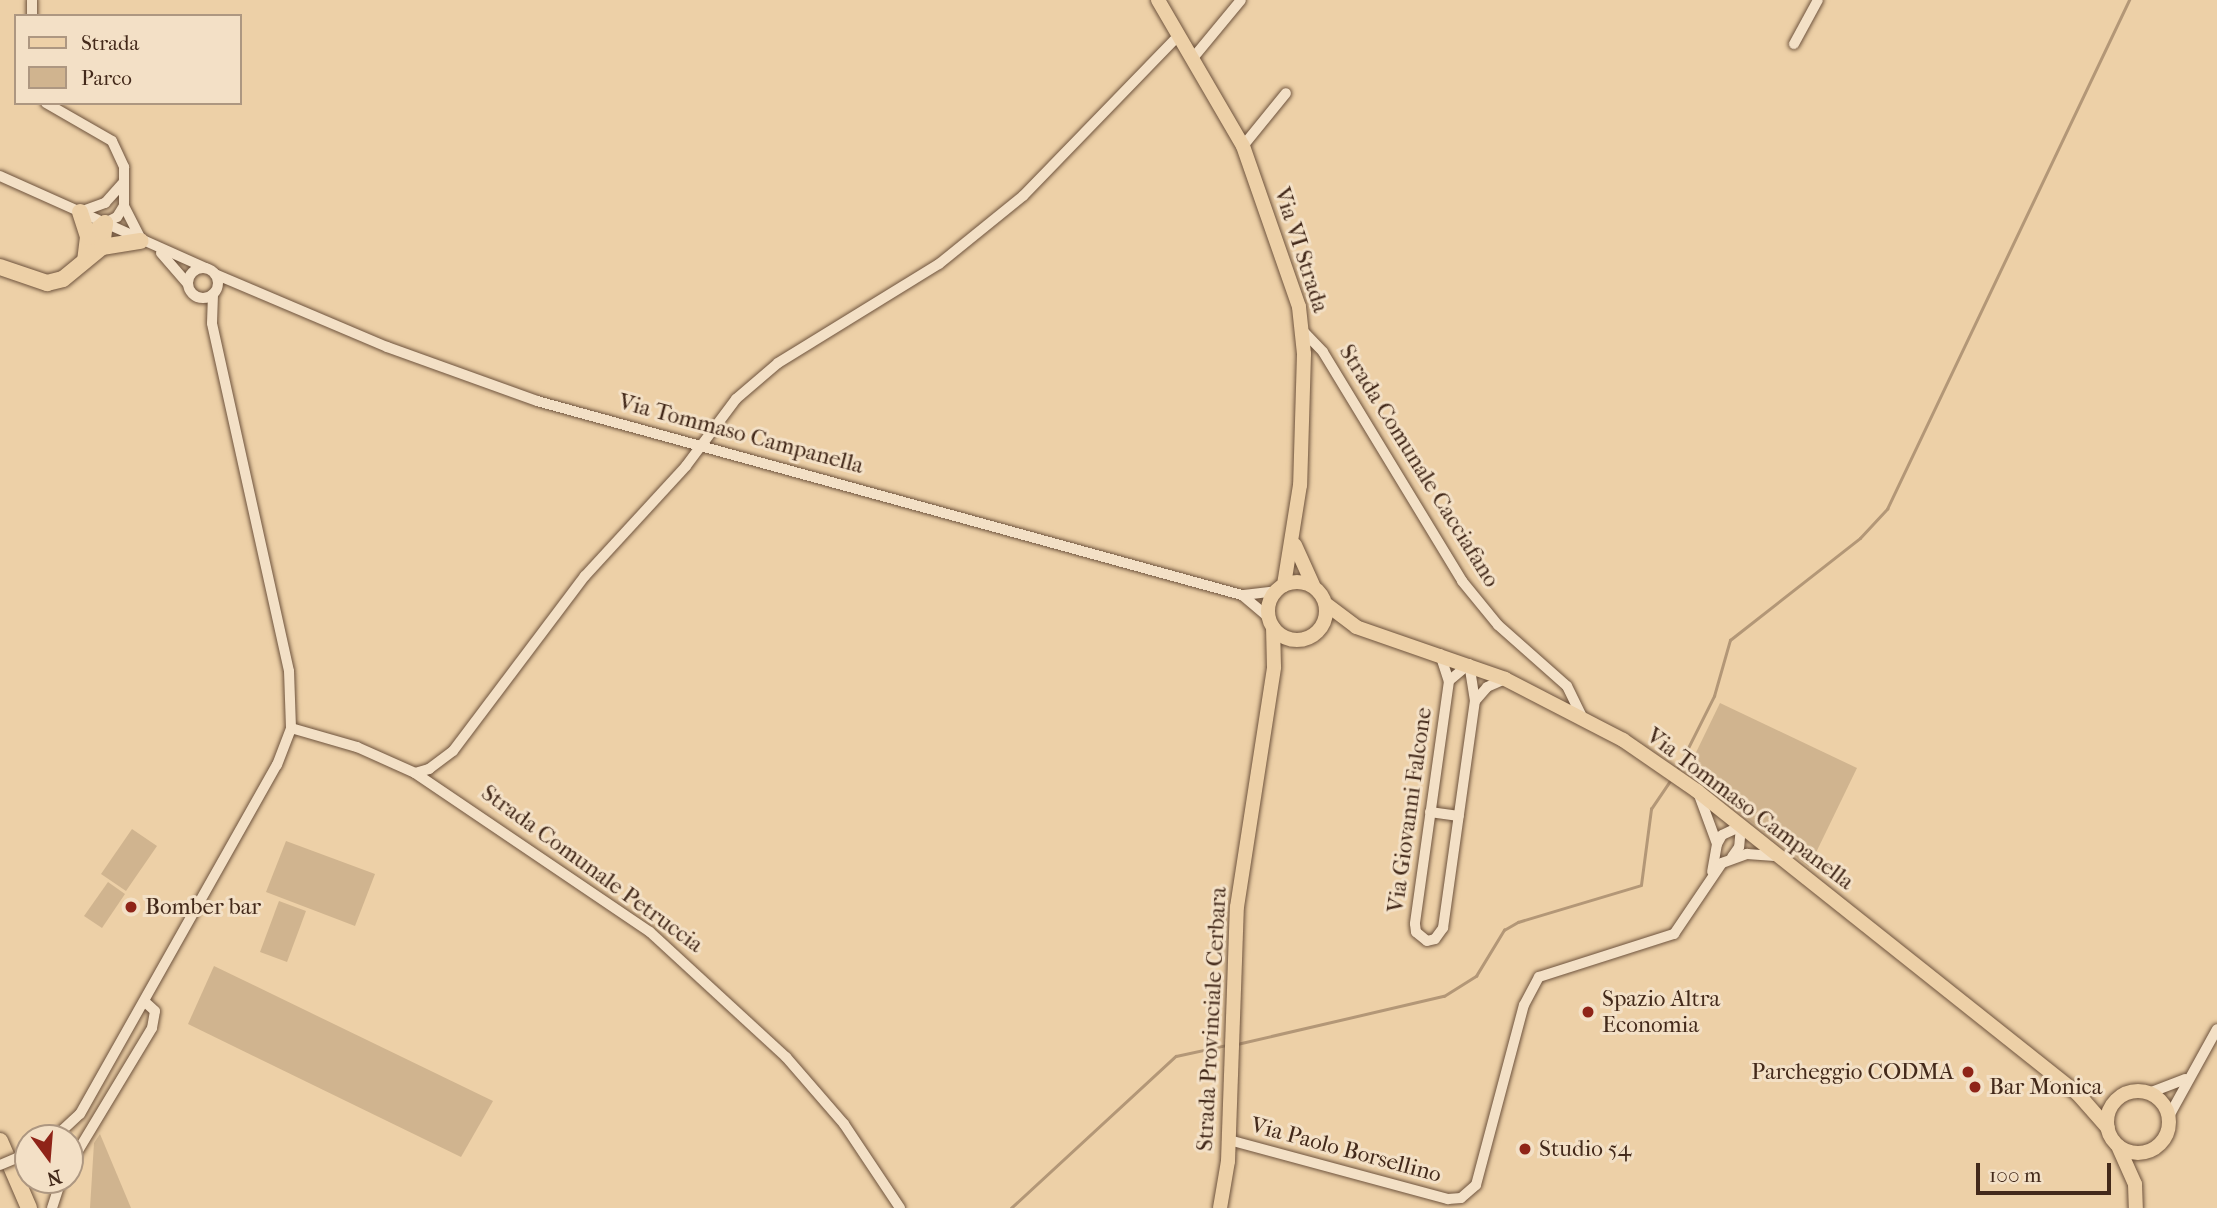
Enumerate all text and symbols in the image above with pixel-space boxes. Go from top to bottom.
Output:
legend [14,14,242,105]
text: Strada [81,31,139,55]
text: Parco [81,66,132,90]
street label: Via VI Strada [1268,184,1334,316]
street label: Strada Comunale Cacciafano [1333,340,1505,592]
street label: Via Tommaso Campanella [616,388,866,480]
street label: Via Giovanni Falcone [1382,706,1438,914]
street label: Via Tommaso Campanella [1641,722,1859,896]
street label: Strada Comunale Petruccia [476,779,708,959]
street label: Strada Provinciale Cerbara [1191,886,1233,1152]
place label: Bomber bar [145,893,261,921]
marker: Bomber bar [123,899,139,915]
place label: Spazio Altra Economia [1602,985,1720,1039]
marker: Spazio Altra Economia [1580,1004,1596,1020]
place label: Parcheggio CODMA [1751,1058,1954,1086]
marker: Parcheggio CODMA [1960,1064,1976,1080]
place label: Bar Monica [1989,1073,2102,1101]
marker: Bar Monica [1967,1079,1983,1095]
street label: Via Paolo Borsellino [1248,1111,1444,1189]
north arrow [14,1124,84,1194]
place label: Studio 54 [1539,1135,1631,1163]
marker: Studio 54 [1517,1141,1533,1157]
scale bar [1979,1148,2114,1192]
text: 100 m [1989,1163,2042,1187]
text: N [44,1165,64,1190]

